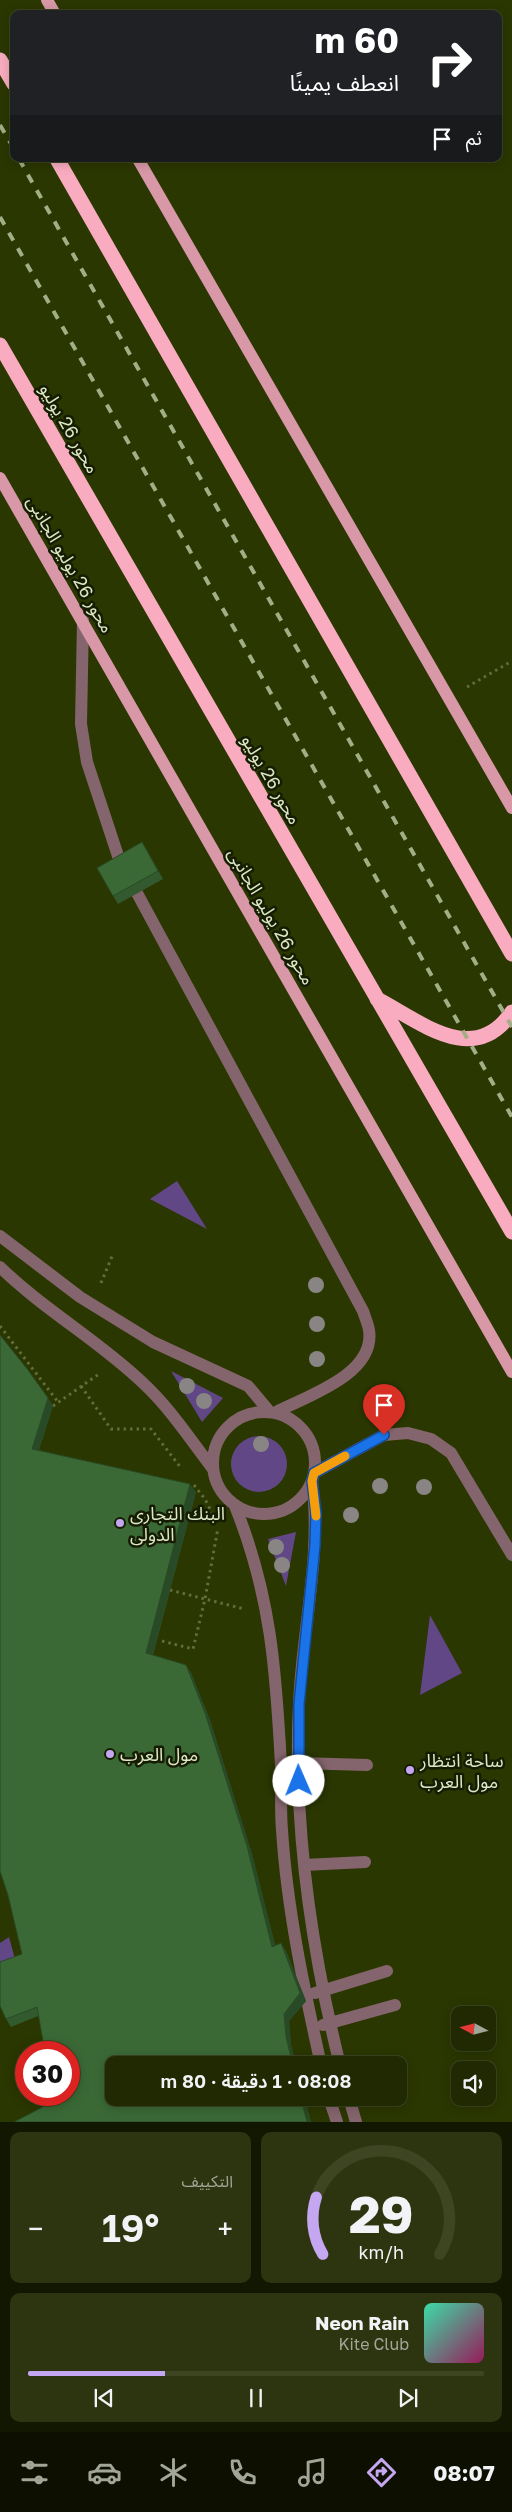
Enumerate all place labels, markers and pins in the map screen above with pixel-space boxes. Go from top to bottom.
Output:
pin [363,1384,405,1435]
place label: البنك التجارى الدولى [130,1502,225,1546]
marker: البنك التجارى الدولى [114,1517,126,1529]
place label: مول العرب [120,1743,198,1766]
marker: مول العرب [104,1748,116,1760]
place label: ساحة انتظار مول العرب [419,1749,504,1793]
marker: ساحة انتظار مول العرب [404,1764,416,1776]

